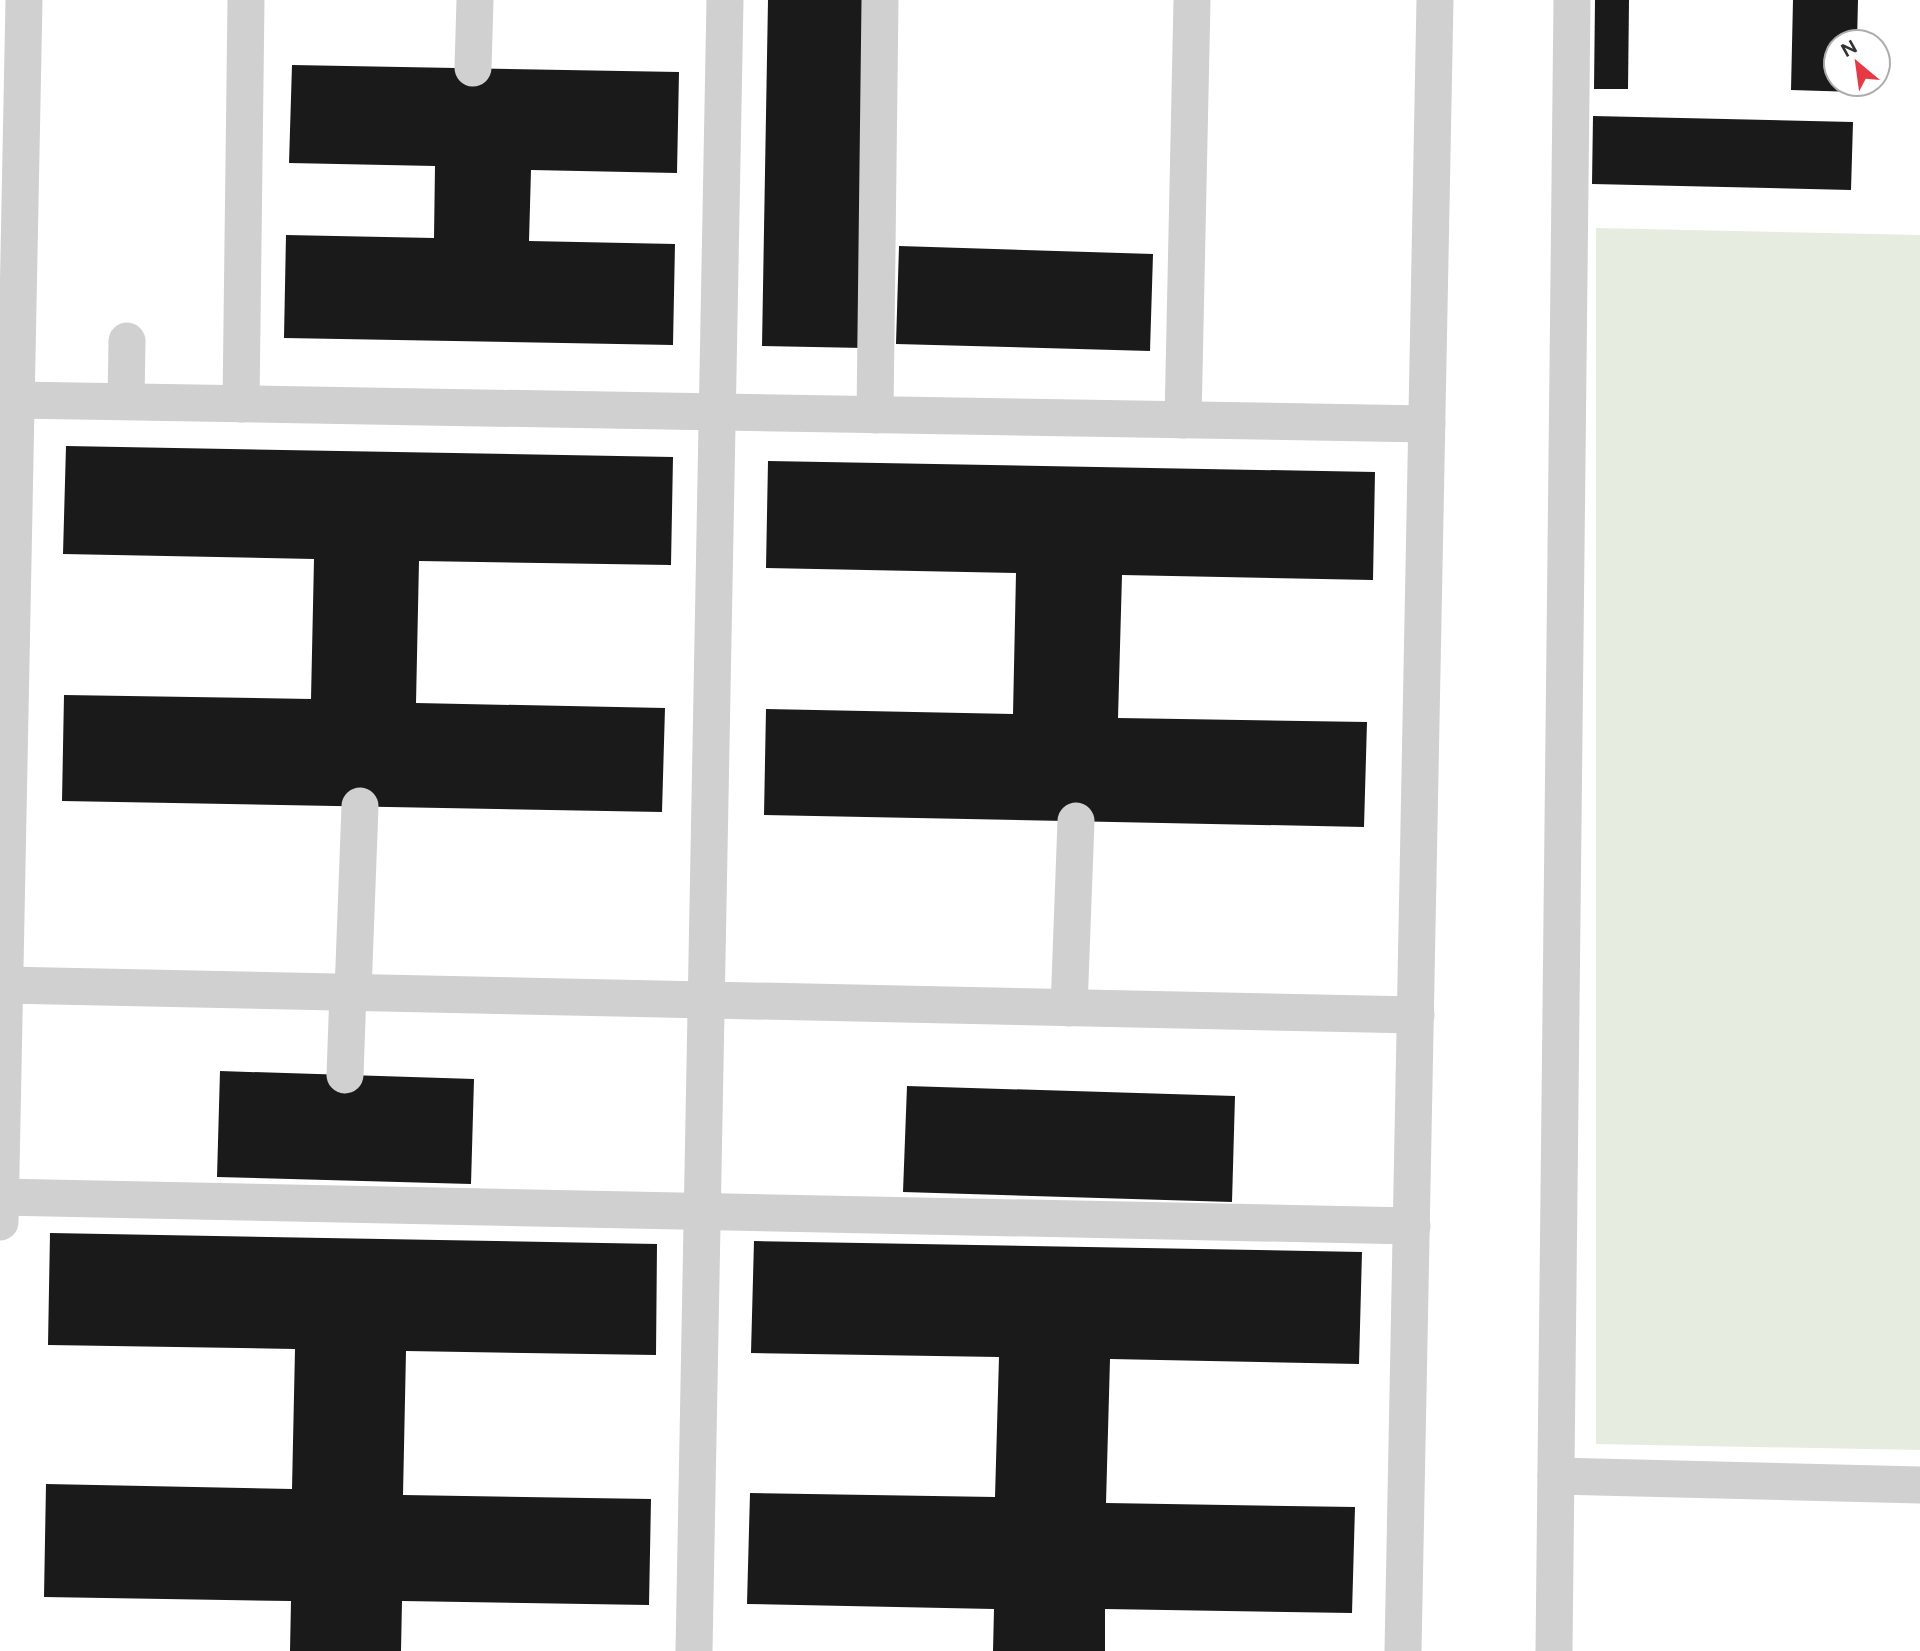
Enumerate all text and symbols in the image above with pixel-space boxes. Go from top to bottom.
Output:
north arrow [1822,28,1892,98]
text: N [1837,35,1861,62]

